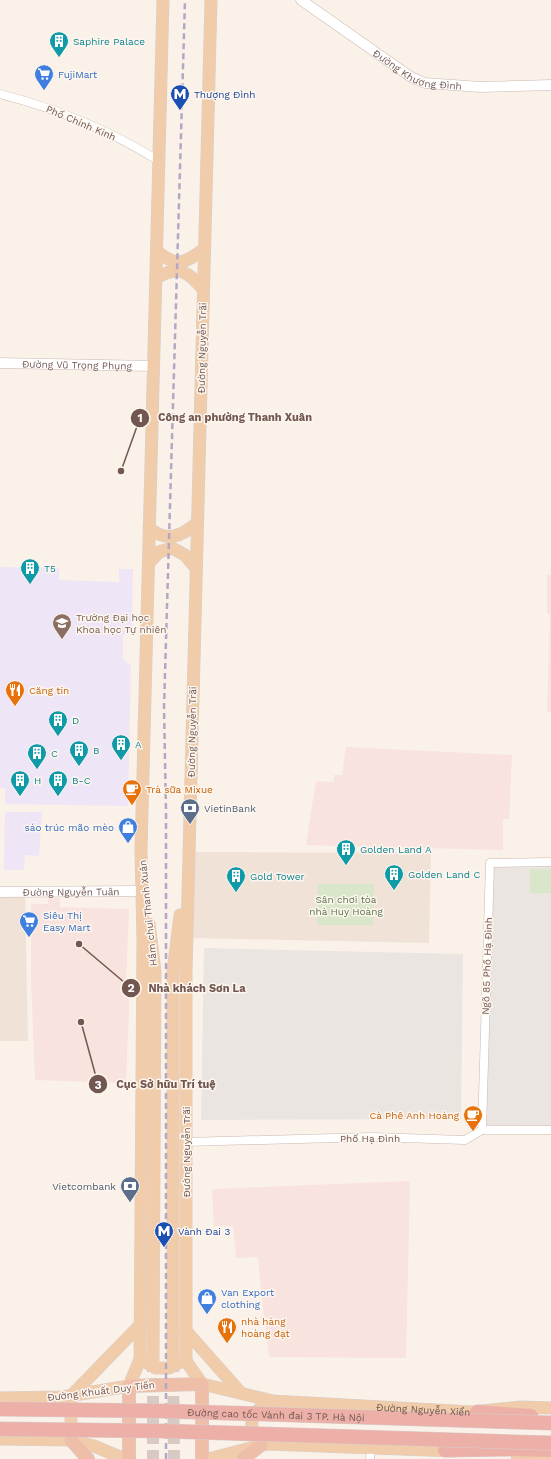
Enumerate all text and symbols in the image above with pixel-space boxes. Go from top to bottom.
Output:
building icon: Saphire Palace [48,30,70,58]
place label: Saphire Palace [73,36,145,47]
street label: Đường Khương Đình [371,47,462,91]
supermarket icon: FujiMart [33,63,55,91]
place label: FujiMart [58,69,98,80]
metro station icon: Thượng Đình [169,83,191,111]
place label: Thượng Đình [194,89,255,100]
street label: Phố Chính Kinh [44,103,118,143]
street label: Đường Nguyễn Trãi [196,302,208,394]
street label: Đường Vũ Trọng Phụng [22,358,133,371]
callout: Công an phường Thanh Xuân [130,406,320,429]
text: 1 [137,411,143,425]
text: Công an phường Thanh Xuân [158,411,312,424]
building icon: T5 [19,557,41,585]
place label: T5 [44,563,56,574]
school or university icon: Trường Đại học Khoa học Tự nhiên [51,612,73,640]
place label: Trường Đại học Khoa học Tự nhiên [76,612,167,635]
restaurant icon: Căng tin [4,679,26,707]
place label: Căng tin [29,685,69,696]
street label: Đường Nguyễn Trãi [186,686,198,778]
building icon: D [47,709,69,737]
place label: D [72,715,79,726]
building icon: A [110,733,132,761]
building icon: B [68,739,90,767]
place label: A [135,739,142,750]
building icon: C [26,742,48,770]
place label: B [93,745,100,756]
place label: C [51,748,58,759]
building icon: H [9,769,31,797]
building icon: B-C [47,769,69,797]
place label: H [34,775,41,786]
place label: B-C [72,775,91,786]
cafe icon: Trà sữa Mixue [121,778,143,806]
place label: Trà sữa Mixue [146,784,213,795]
bank icon: VietinBank [179,797,201,825]
place label: VietinBank [204,803,256,814]
shop icon: sáo trúc mão mèo [117,816,139,844]
place label: sáo trúc mão mèo [25,822,114,833]
building icon: Golden Land A [335,838,357,866]
place label: Golden Land A [360,844,432,855]
street label: Hầm chui Thanh Xuân [137,859,159,967]
building icon: Golden Land C [383,863,405,891]
building icon: Gold Tower [225,865,247,893]
place label: Golden Land C [408,869,480,880]
place label: Gold Tower [250,871,305,882]
street label: Đường Nguyễn Tuân [22,886,120,897]
park label: Sân chơi tòa nhà Huy Hoàng [309,894,383,917]
supermarket icon: Siêu Thị Easy Mart [18,910,40,938]
place label: Siêu Thị Easy Mart [43,910,91,933]
street label: Ngõ 85 Phố Hạ Đình [480,917,494,1015]
callout: Nhà khách Sơn La [121,976,254,999]
text: 2 [127,981,135,995]
text: Nhà khách Sơn La [148,982,246,995]
callout: Cục Sở hữu Trí tuệ [88,1073,224,1096]
text: 3 [94,1078,102,1092]
text: Cục Sở hữu Trí tuệ [116,1078,216,1091]
cafe icon: Cà Phê Anh Hoàng [462,1104,484,1132]
street label: Đường Nguyễn Trãi [181,1106,192,1198]
place label: Cà Phê Anh Hoàng [369,1110,460,1121]
street label: Phố Hạ Đình [340,1133,400,1144]
bank icon: Vietcombank [119,1175,141,1203]
place label: Vietcombank [52,1181,116,1192]
metro station icon: Vành Đai 3 [153,1220,175,1248]
place label: Vành Đai 3 [178,1226,230,1237]
shop icon: Van Export clothing [196,1287,218,1315]
place label: Van Export clothing [221,1287,275,1310]
restaurant icon: nhà hàng hoàng đạt [216,1316,238,1344]
place label: nhà hàng hoàng đạt [241,1316,291,1339]
street label: Đường Khuất Duy Tiến [47,1379,155,1403]
street label: Đường Nguyễn Xiển [376,1401,471,1417]
street label: Đường cao tốc Vành đai 3 TP. Hà Nội [187,1406,365,1423]

